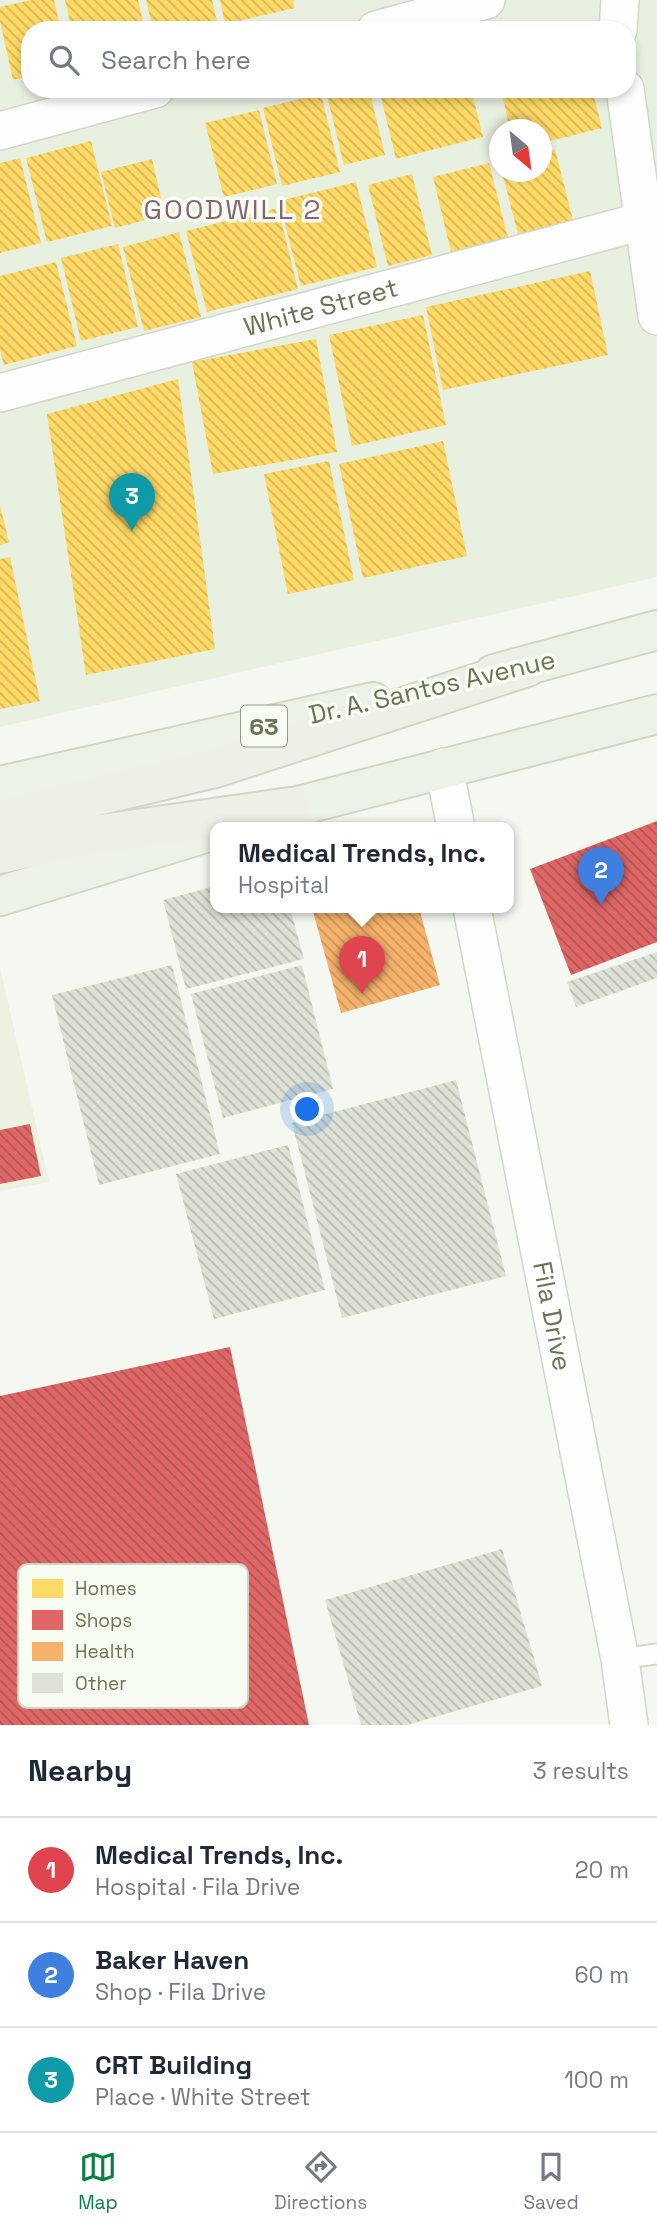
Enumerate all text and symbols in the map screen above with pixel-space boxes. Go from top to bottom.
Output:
search box [21,21,636,98]
icon: search [45,41,83,79]
text: Search here [101,43,251,77]
north arrow [489,119,552,182]
district label: GOODWILL 2 [144,191,322,227]
street label: White Street [240,270,402,344]
pin: 3 [109,473,155,531]
street label: Dr. A. Santos Avenue [305,642,559,732]
road number: 63 [241,706,287,746]
popup [210,822,514,913]
text: Medical Trends, Inc. [238,836,486,870]
pin: 2 [578,847,624,905]
text: Hospital [238,870,329,900]
pin: 1 [339,936,385,994]
your location [290,1092,324,1126]
street label: Fila Drive [525,1259,580,1374]
legend [18,1564,248,1708]
text: Homes [75,1576,137,1601]
text: Shops [75,1608,132,1633]
text: Health [75,1639,135,1664]
text: Other [75,1671,127,1696]
text: Nearby [28,1751,132,1790]
text: 3 results [533,1756,629,1786]
text: Medical Trends, Inc. [95,1838,343,1872]
text: 1 [46,1855,56,1885]
text: 20 m [575,1855,629,1885]
text: Hospital · Fila Drive [95,1872,300,1902]
text: Baker Haven [95,1943,249,1977]
text: 2 [44,1960,58,1990]
text: 60 m [574,1960,629,1990]
text: Shop · Fila Drive [95,1977,266,2007]
text: CRT Building [95,2048,252,2082]
text: 3 [44,2065,58,2095]
text: 100 m [564,2065,629,2095]
text: Place · White Street [95,2082,311,2112]
tab: Map [78,2148,118,2215]
tab: Directions [274,2148,367,2215]
tab: Saved [523,2148,579,2215]

